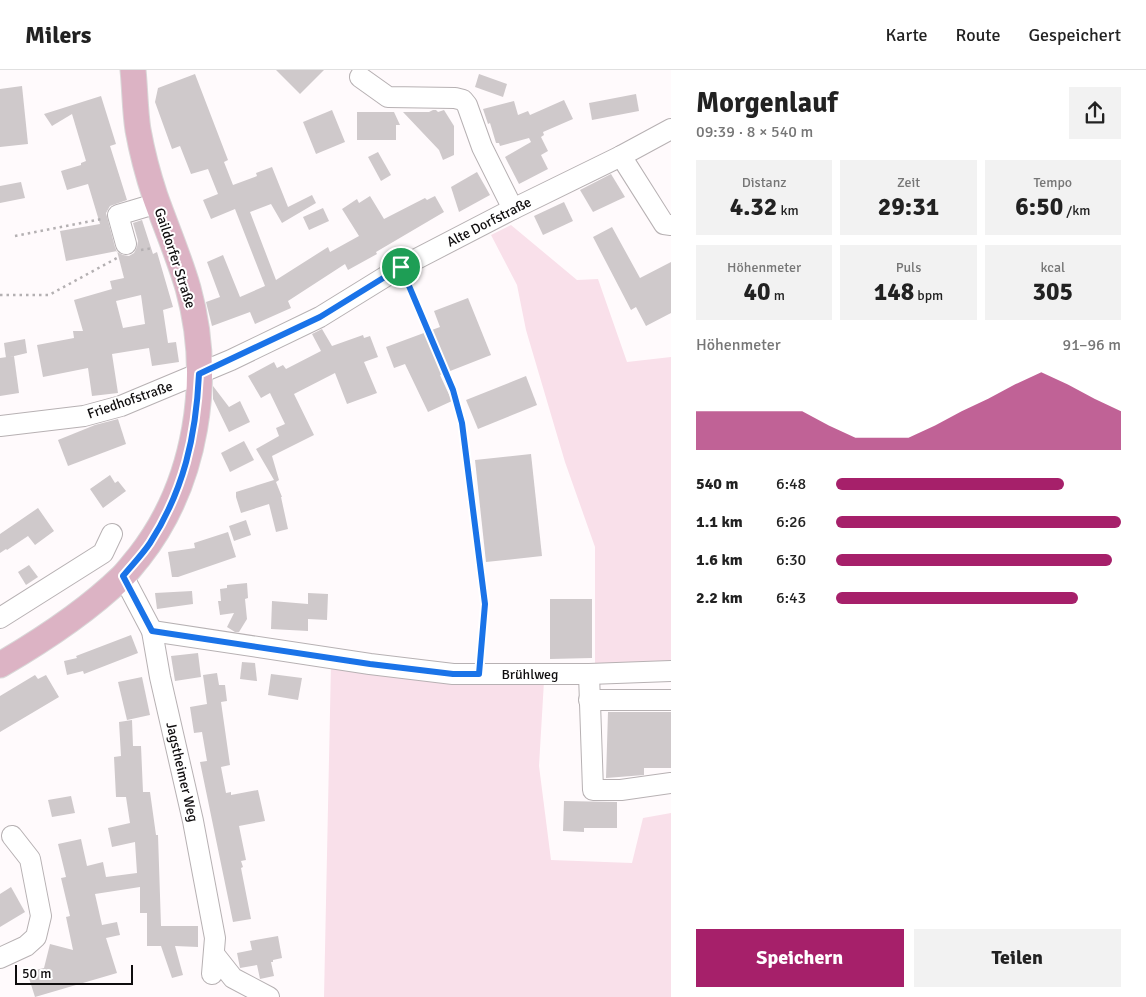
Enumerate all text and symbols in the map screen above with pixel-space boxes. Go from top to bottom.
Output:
text: Milers [25,20,92,50]
text: Karte [886,24,928,46]
text: Route [956,24,1001,46]
text: Gespeichert [1029,24,1121,46]
text: Morgenlauf [696,86,838,120]
button: share [1069,87,1121,139]
text: 09:39 · 8 × 540 m [696,122,813,142]
text: Distanz [742,174,787,191]
text: Zeit [897,174,920,191]
text: Tempo [1034,174,1072,191]
text: 4.32 [730,191,777,222]
text: 29:31 [878,191,939,222]
text: 6:50 [1015,191,1063,222]
street label: Alte Dorfstraße [444,193,534,251]
text: km [777,202,799,219]
text: /km [1063,202,1090,219]
street label: Gaildorfer Straße [151,206,199,310]
pin [380,246,422,288]
icon: arrive [387,253,415,281]
text: Höhenmeter [727,259,801,276]
text: Puls [896,259,921,276]
text: kcal [1041,259,1065,276]
text: 40 [744,276,771,307]
text: 148 [874,276,914,307]
text: 305 [1033,276,1073,307]
text: m [771,287,785,304]
text: bpm [914,287,943,304]
text: Höhenmeter [696,335,781,355]
text: 91–96 m [1063,335,1121,355]
street label: Friedhofstraße [85,377,175,423]
text: 540 m [696,474,738,494]
text: 6:48 [776,474,806,494]
text: 1.1 km [696,512,743,532]
text: 6:26 [776,512,806,532]
text: 1.6 km [696,550,743,570]
text: 6:30 [776,550,806,570]
text: 2.2 km [696,588,743,608]
text: 6:43 [776,588,806,608]
street label: Brühlweg [501,666,559,683]
street label: Jagstheimer Weg [162,720,202,824]
button: Speichern [696,929,904,987]
button: Teilen [914,929,1121,987]
scale bar [15,962,132,985]
text: 50 m [22,965,51,982]

